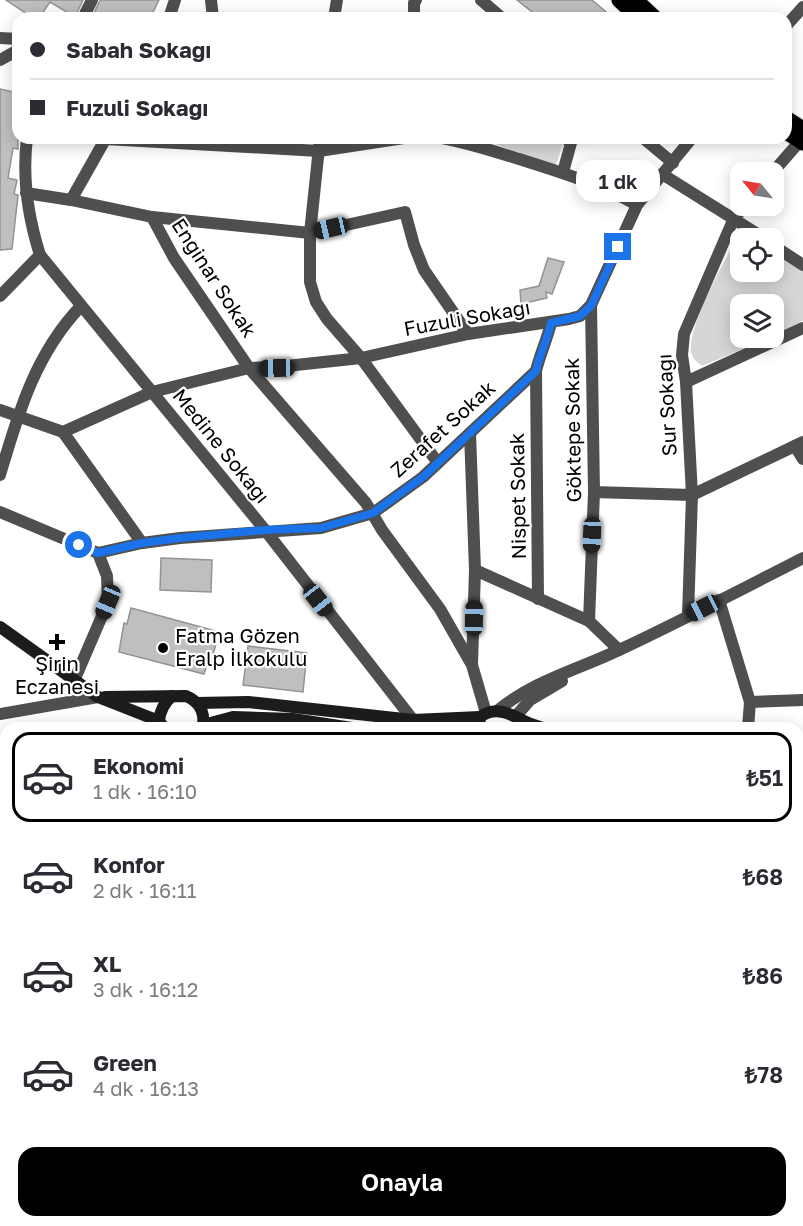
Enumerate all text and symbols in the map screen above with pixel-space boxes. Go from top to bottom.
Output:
text: Sabah Sokağı [66,36,211,63]
text: Fuzuli Sokağı [66,94,208,121]
callout: 1 dk [576,160,660,202]
north arrow [730,162,784,216]
map controls [730,162,784,348]
text: 1 dk [599,169,637,193]
street label: Enginar Sokak [167,213,262,341]
car [311,215,351,241]
button: locate [730,228,784,282]
route end [604,233,631,260]
street label: Fuzuli Sokağı [402,294,532,340]
button: layers [730,294,784,348]
street label: Sur Sokağı [651,353,681,457]
street label: Göktepe Sokak [559,357,585,503]
car [259,359,295,377]
street label: Zerafet Sokak [385,375,500,481]
street label: Medine Sokağı [168,383,275,507]
street label: Nispet Sokak [504,433,530,559]
car [582,517,602,553]
route start [65,531,92,558]
car [300,580,336,620]
car [93,582,123,622]
car [683,592,723,624]
car [465,600,483,636]
place label: Fatma Gözen Eralp İlkokulu [175,623,307,670]
marker: Şirin Eczanesi [50,635,64,649]
marker: Fatma Gözen Eralp İlkokulu [156,641,170,655]
place label: Şirin Eczanesi [15,651,99,698]
icon: car [21,750,75,804]
text: Ekonomi [93,752,184,779]
text: ₺51 [746,764,783,791]
text: 1 dk · 16:10 [93,779,197,803]
icon: car [21,849,75,903]
text: Konfor [93,851,165,878]
text: ₺68 [743,863,783,890]
text: 2 dk · 16:11 [93,878,196,902]
icon: car [21,948,75,1002]
text: XL [93,950,121,977]
text: ₺86 [743,962,783,989]
text: 3 dk · 16:12 [93,977,198,1001]
icon: car [21,1047,75,1101]
text: Green [93,1049,157,1076]
text: ₺78 [745,1061,783,1088]
text: 4 dk · 16:13 [93,1076,199,1100]
button: Onayla [18,1147,786,1216]

